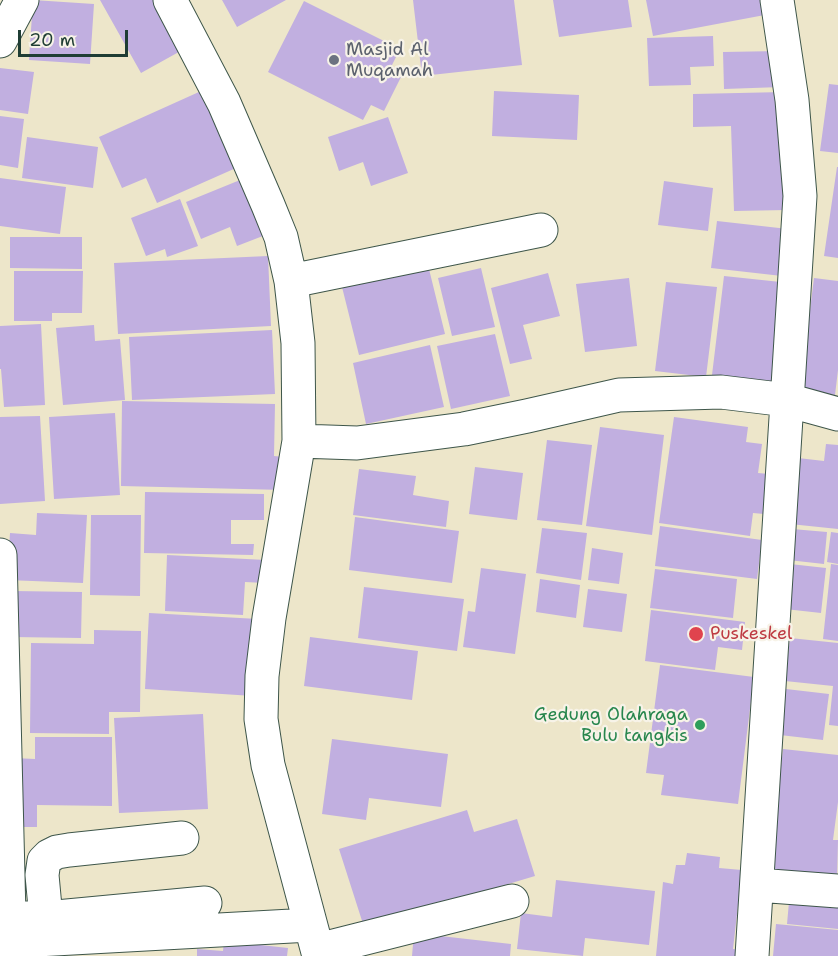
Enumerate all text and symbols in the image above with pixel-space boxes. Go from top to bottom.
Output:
scale bar [21,18,130,56]
text: 20 m [29,28,75,52]
place label: Masjid Al Muqamah [346,39,433,82]
marker: Masjid Al Muqamah [327,53,341,67]
place label: Puskeskel [710,623,792,645]
marker: Puskeskel [687,625,705,643]
place label: Gedung Olahraga Bulu tangkis [534,704,688,746]
marker: Gedung Olahraga Bulu tangkis [693,718,707,732]

